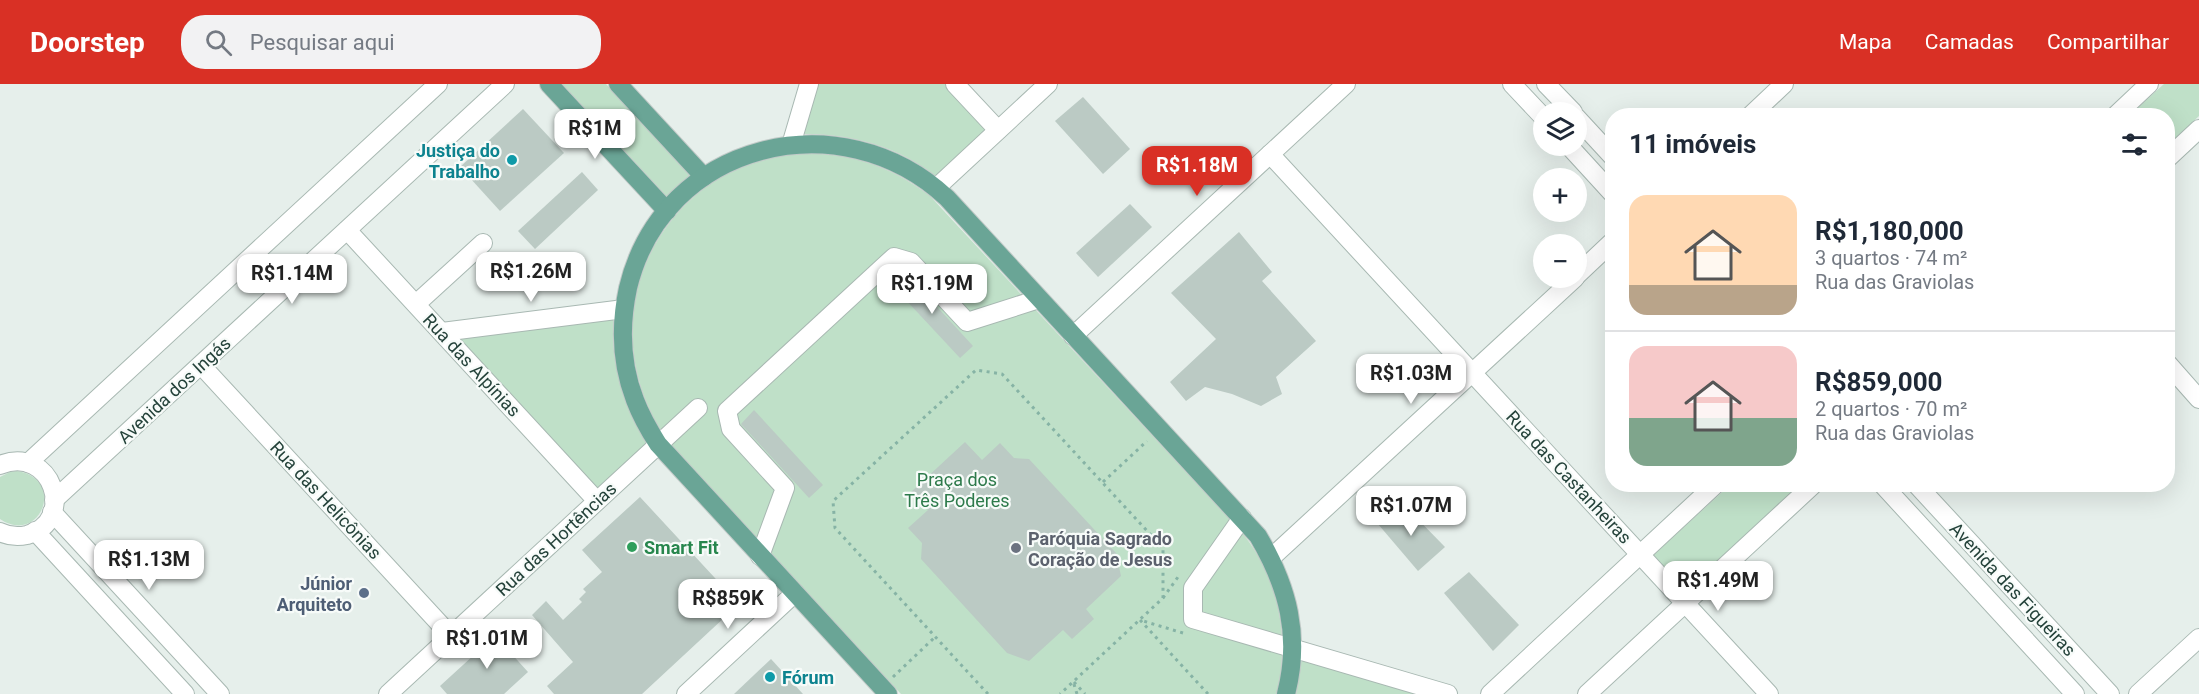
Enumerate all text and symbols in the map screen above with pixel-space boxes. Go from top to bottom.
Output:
search box [181,15,601,69]
text: Doorstep [30,26,145,59]
icon: search [202,26,235,59]
text: Pesquisar aqui [250,30,395,55]
text: Mapa [1839,30,1892,54]
text: Camadas [1925,30,2014,54]
text: Compartilhar [2047,30,2169,54]
map controls [1533,102,1587,288]
button: layers [1533,102,1587,156]
pin: R$1M [559,109,631,160]
text: R$1M [568,116,622,140]
icon: filters [2118,128,2151,161]
text: 11 imóveis [1629,129,1756,159]
place label: Justiça do Trabalho [416,140,500,182]
pin: R$1.18M [1142,146,1252,197]
marker: Justiça do Trabalho [505,153,519,167]
text: R$1.18M [1156,153,1238,177]
button: + [1533,168,1587,222]
text: R$1,180,000 [1815,216,1964,246]
icon: home [1677,219,1749,291]
button: − [1533,234,1587,288]
text: 3 quartos · 74 m² [1815,246,1967,270]
pin: R$1.26M [476,252,586,303]
pin: R$1.14M [237,254,347,305]
text: R$1.26M [490,259,572,283]
text: R$1.14M [251,261,333,285]
pin: R$1.19M [877,264,987,315]
text: Rua das Graviolas [1815,270,1974,294]
text: R$1.19M [891,271,973,295]
street label: Rua das Alpínias [419,309,525,421]
street label: Avenida dos Ingás [113,332,235,448]
pin: R$1.03M [1356,354,1466,405]
text: R$1.03M [1370,361,1452,385]
text: R$859,000 [1815,367,1942,397]
icon: home [1677,370,1749,442]
text: 2 quartos · 70 m² [1815,397,1967,421]
street label: Rua das Castanheiras [1502,406,1636,548]
text: Rua das Graviolas [1815,421,1974,445]
street label: Rua das Helicônias [266,437,386,563]
park label: Praça dos Três Poderes [904,469,1010,511]
street label: Rua das Hortências [491,478,621,600]
pin: R$1.07M [1356,486,1466,537]
text: R$1.07M [1370,493,1452,517]
street label: Avenida das Figueiras [1946,518,2080,660]
place label: Paróquia Sagrado Coração de Jesus [1028,528,1172,570]
place label: Smart Fit [644,537,719,558]
pin: R$1.13M [94,540,204,591]
marker: Smart Fit [625,540,639,554]
marker: Paróquia Sagrado Coração de Jesus [1009,541,1023,555]
text: R$1.13M [108,547,190,571]
pin: R$1.49M [1663,561,1773,612]
text: R$1.49M [1677,568,1759,592]
place label: Júnior Arquiteto [277,573,352,615]
pin: R$859K [679,579,777,630]
marker: Júnior Arquiteto [357,586,371,600]
text: R$859K [692,586,764,610]
pin: R$1.01M [432,619,542,670]
text: R$1.01M [446,626,528,650]
place label: Fórum [782,667,834,688]
marker: Fórum [763,670,777,684]

